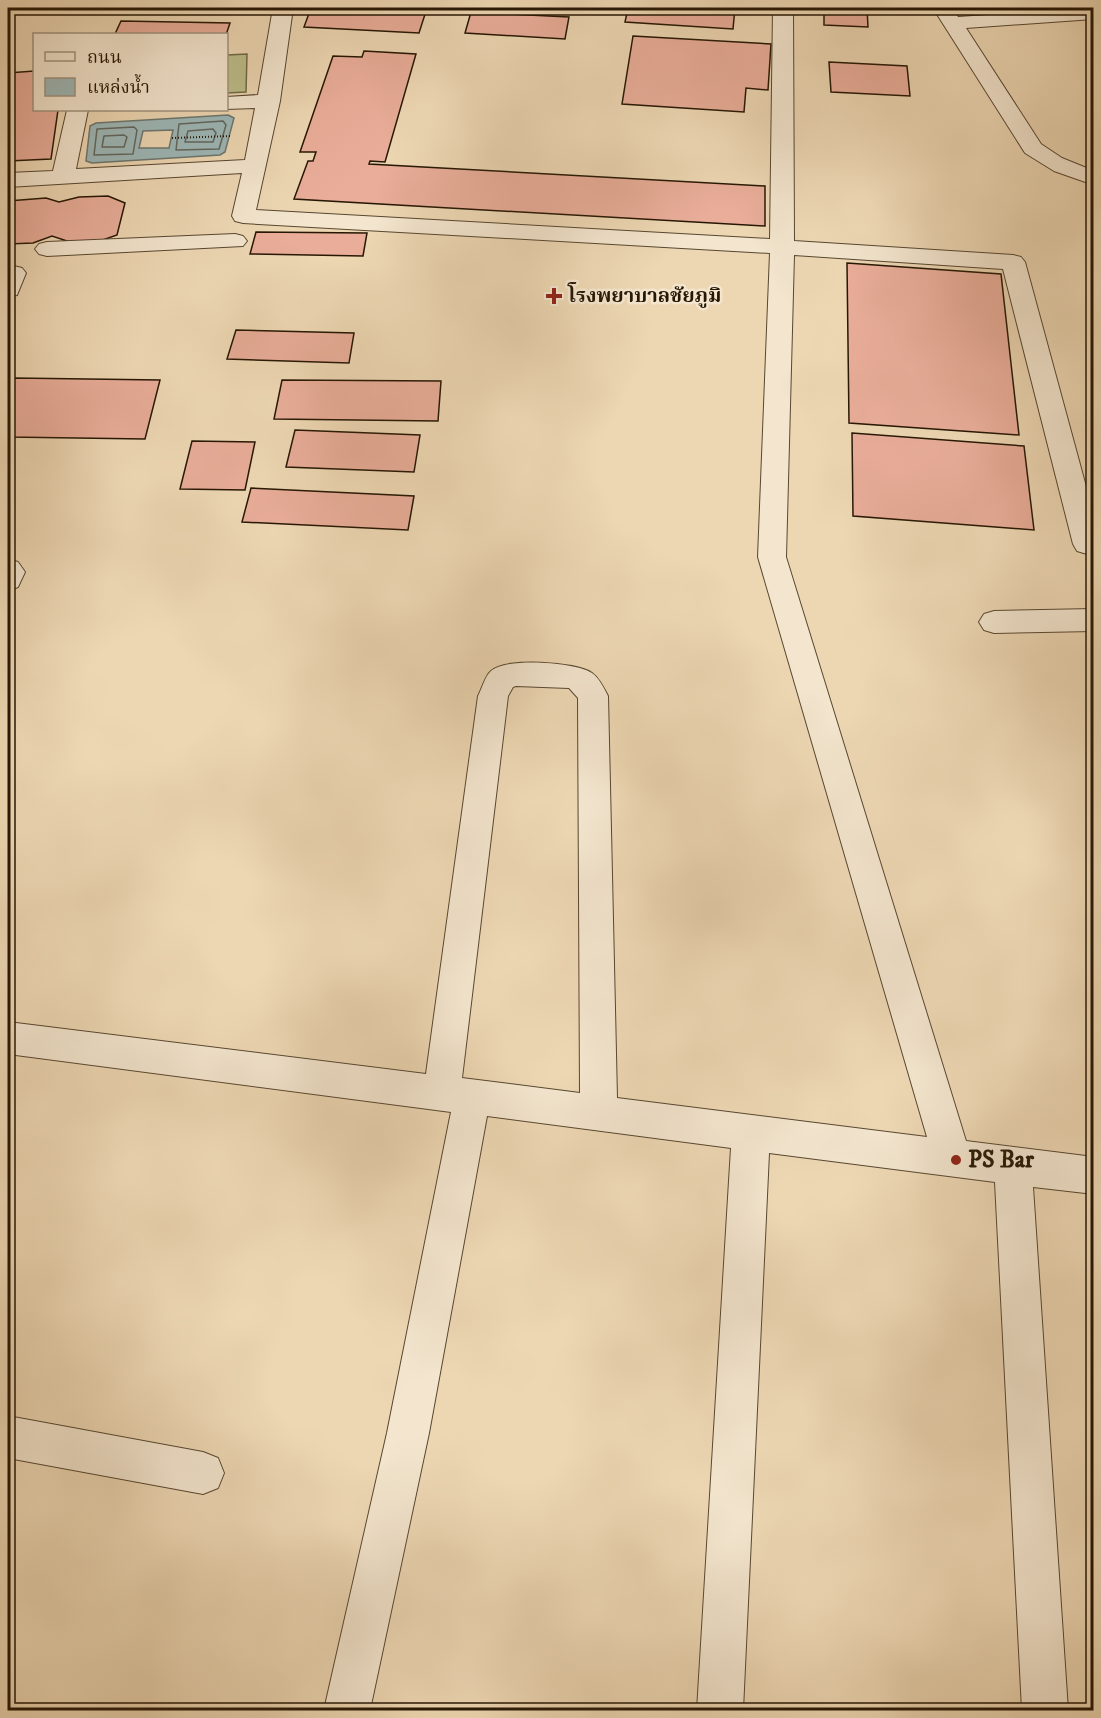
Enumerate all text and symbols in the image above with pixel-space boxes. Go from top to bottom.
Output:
legend [33,33,228,111]
text: ถนน [87,47,122,69]
text: แหล่งน้ำ [87,73,150,99]
place label: โรงพยาบาลชัยภูมิ [567,282,721,309]
marker: โรงพยาบาลชัยภูมิ [545,287,563,305]
place label: PS Bar [968,1145,1035,1175]
marker: PS Bar [949,1153,963,1167]

